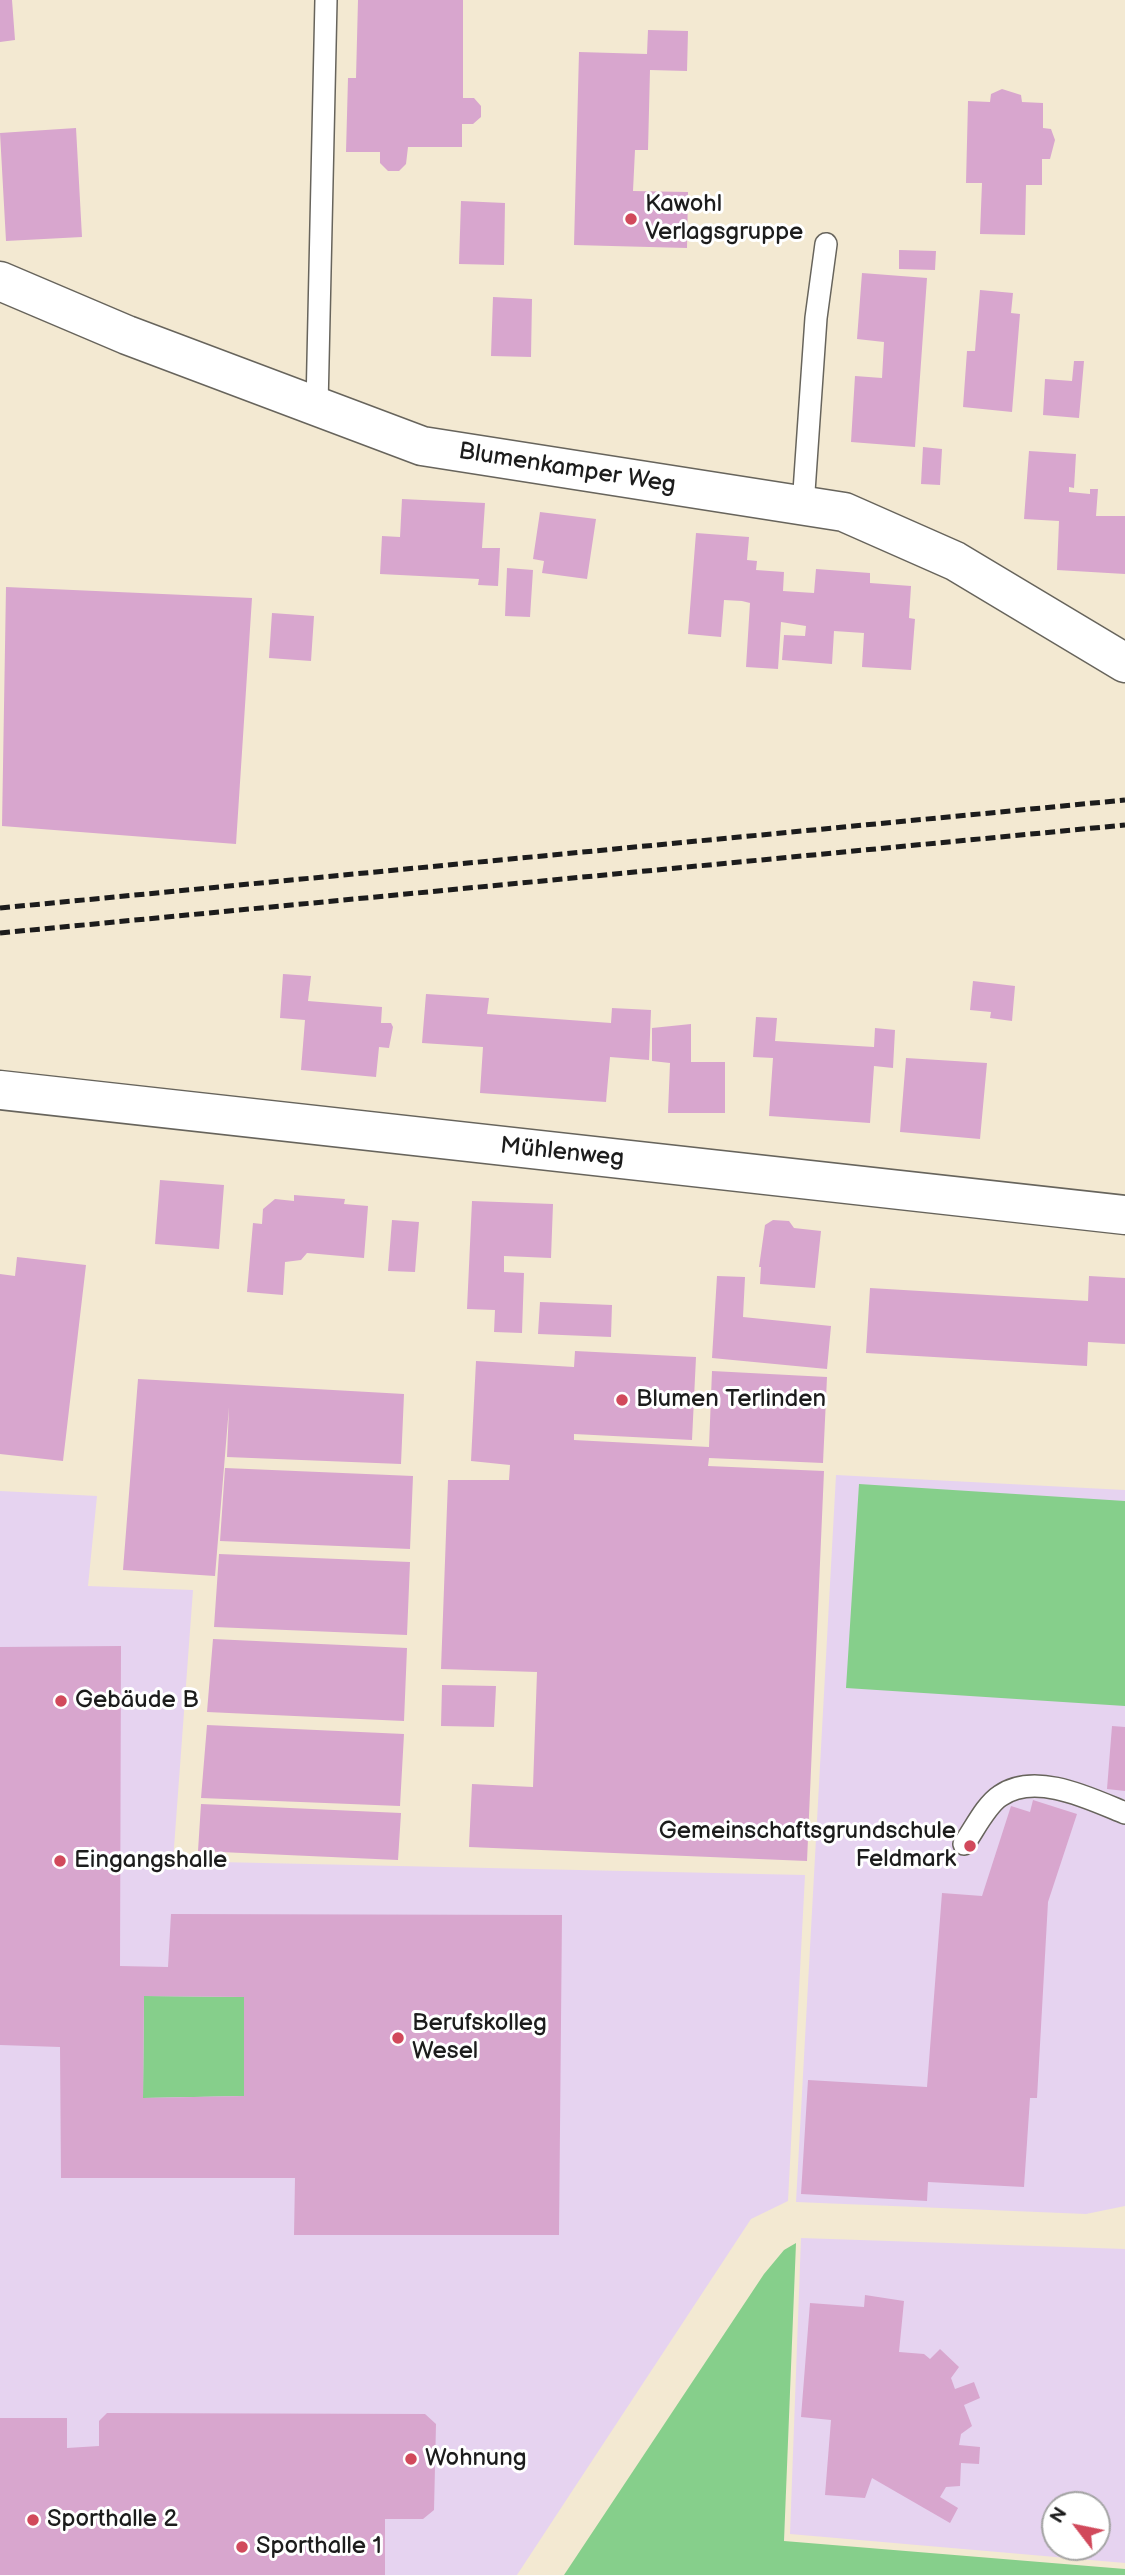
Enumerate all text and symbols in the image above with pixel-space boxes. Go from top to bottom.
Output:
place label: Kawohl Verlagsgruppe [645,191,803,247]
marker: Kawohl Verlagsgruppe [623,211,639,227]
street label: Blumenkamper Weg [456,438,678,500]
street label: Mühlenweg [499,1132,625,1174]
place label: Blumen Terlinden [636,1386,826,1414]
marker: Blumen Terlinden [614,1392,630,1408]
place label: Gebäude B [75,1687,199,1715]
marker: Gebäude B [53,1693,69,1709]
place label: Gemeinschaftsgrundschule Feldmark [659,1818,956,1874]
marker: Gemeinschaftsgrundschule Feldmark [962,1838,978,1854]
place label: Eingangshalle [74,1847,227,1875]
marker: Eingangshalle [52,1853,68,1869]
place label: Berufskolleg Wesel [412,2010,547,2066]
marker: Berufskolleg Wesel [390,2030,406,2046]
place label: Wohnung [425,2445,527,2473]
marker: Wohnung [403,2451,419,2467]
north arrow [1041,2491,1111,2561]
text: N [1046,2504,1073,2528]
place label: Sporthalle 2 [47,2506,178,2534]
marker: Sporthalle 2 [25,2512,41,2528]
place label: Sporthalle 1 [256,2533,382,2561]
marker: Sporthalle 1 [234,2539,250,2555]

